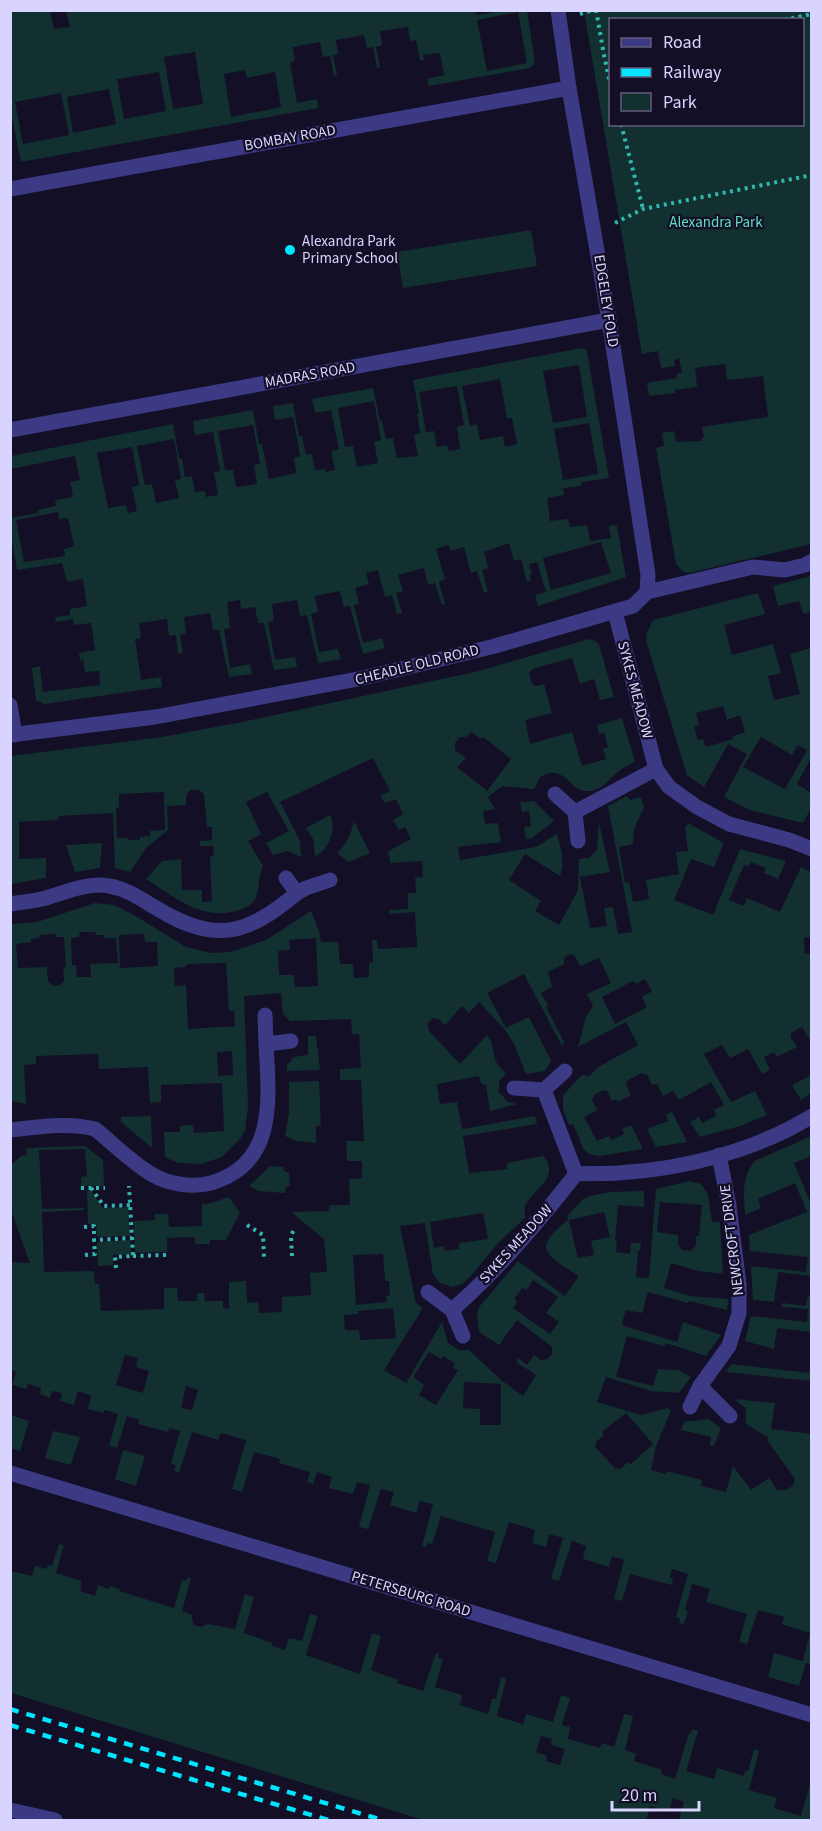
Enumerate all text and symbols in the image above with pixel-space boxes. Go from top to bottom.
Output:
legend [609,18,804,126]
text: Road [663,30,702,55]
text: Railway [663,60,722,85]
text: Park [663,90,697,115]
street label: BOMBAY ROAD [243,120,337,156]
park label: Alexandra Park [669,212,763,233]
place label: Alexandra Park Primary School [302,231,398,269]
marker: Alexandra Park Primary School [283,243,297,257]
street label: EDGELEY FOLD [588,253,624,349]
street label: MADRAS ROAD [263,357,357,393]
street label: CHEADLE OLD ROAD [353,639,481,691]
street label: SYKES MEADOW [612,639,658,741]
street label: NEWCROFT DRIVE [715,1183,749,1297]
street label: SYKES MEADOW [475,1200,558,1288]
street label: PETERSBURG ROAD [349,1566,473,1622]
scale bar [612,1774,699,1812]
text: 20 m [621,1783,657,1808]

